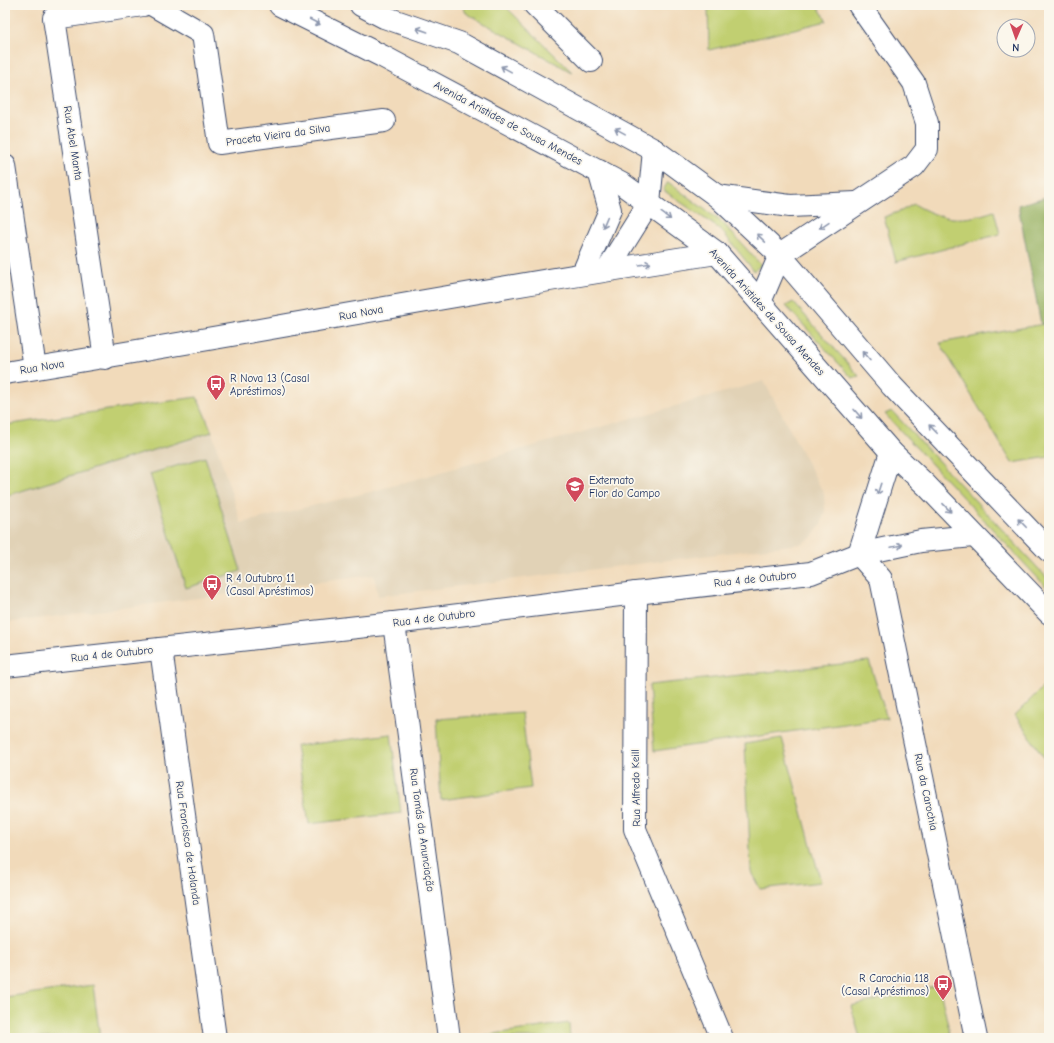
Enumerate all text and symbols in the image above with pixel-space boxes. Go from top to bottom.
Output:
north arrow [996,18,1036,58]
one-way arrow [309,19,321,27]
one-way arrow [416,26,428,34]
text: N [1012,41,1019,54]
one-way arrow [500,65,512,72]
street label: Avenida Aristides de Sousa Mendes [432,78,585,168]
street label: Rua Abel Manta [61,105,85,181]
street label: Praceta Vieira da Silva [225,121,331,149]
one-way arrow [614,127,626,135]
one-way arrow [661,211,672,220]
one-way arrow [601,215,608,227]
one-way arrow [819,221,830,229]
one-way arrow [756,233,766,243]
street label: Avenida Aristides de Sousa Mendes [707,246,828,378]
one-way arrow [638,260,651,268]
street label: Rua Nova [338,303,384,323]
one-way arrow [862,351,871,361]
street label: Rua Nova [19,357,65,377]
place label: R Nova 13 (Casal Apréstimos) [230,372,309,398]
bus stop icon: R Nova 13 (Casal Apréstimos) [205,373,227,401]
one-way arrow [853,409,862,419]
one-way arrow [928,424,937,434]
place label: Externato Flor do Campo [589,474,660,500]
school or university icon: Externato Flor do Campo [564,475,586,503]
one-way arrow [875,483,883,495]
one-way arrow [943,503,952,513]
one-way arrow [1018,518,1027,528]
one-way arrow [890,542,903,550]
street label: Rua 4 de Outubro [713,568,797,590]
place label: R 4 Outubro 11 (Casal Apréstimos) [226,572,314,598]
bus stop icon: R 4 Outubro 11 (Casal Apréstimos) [201,573,223,601]
street label: Rua 4 de Outubro [392,606,476,630]
street label: Rua 4 de Outubro [70,643,154,665]
street label: Rua Alfredo Keill [629,749,643,827]
street label: Rua da Carochia [911,752,941,832]
street label: Rua Tomás da Anunciação [407,767,437,893]
street label: Rua Francisco de Holanda [173,780,203,906]
place label: R Carochia 118 (Casal Apréstimos) [841,972,929,998]
bus stop icon: R Carochia 118 (Casal Apréstimos) [932,973,954,1001]

